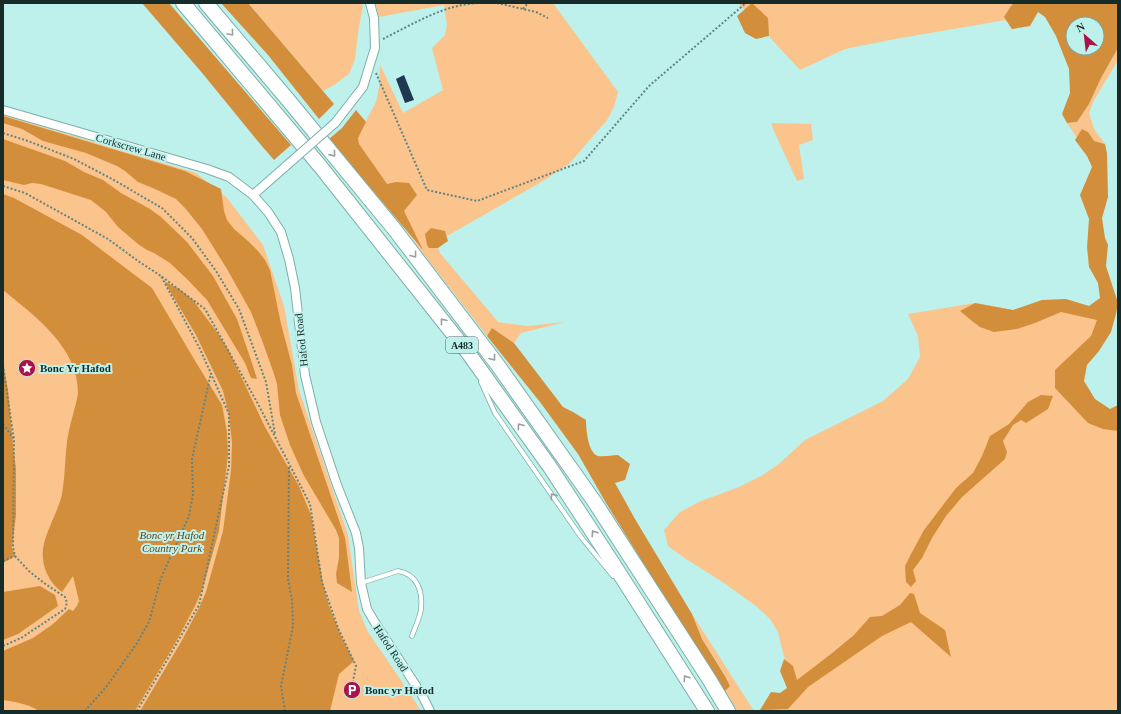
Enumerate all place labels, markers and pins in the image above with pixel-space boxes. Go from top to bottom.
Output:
place icon: Bonc Yr Hafod [17,358,37,378]
place label: Bonc Yr Hafod [40,362,111,374]
parking icon: Bonc yr Hafod [342,680,362,700]
place label: Bonc yr Hafod [365,684,434,696]

